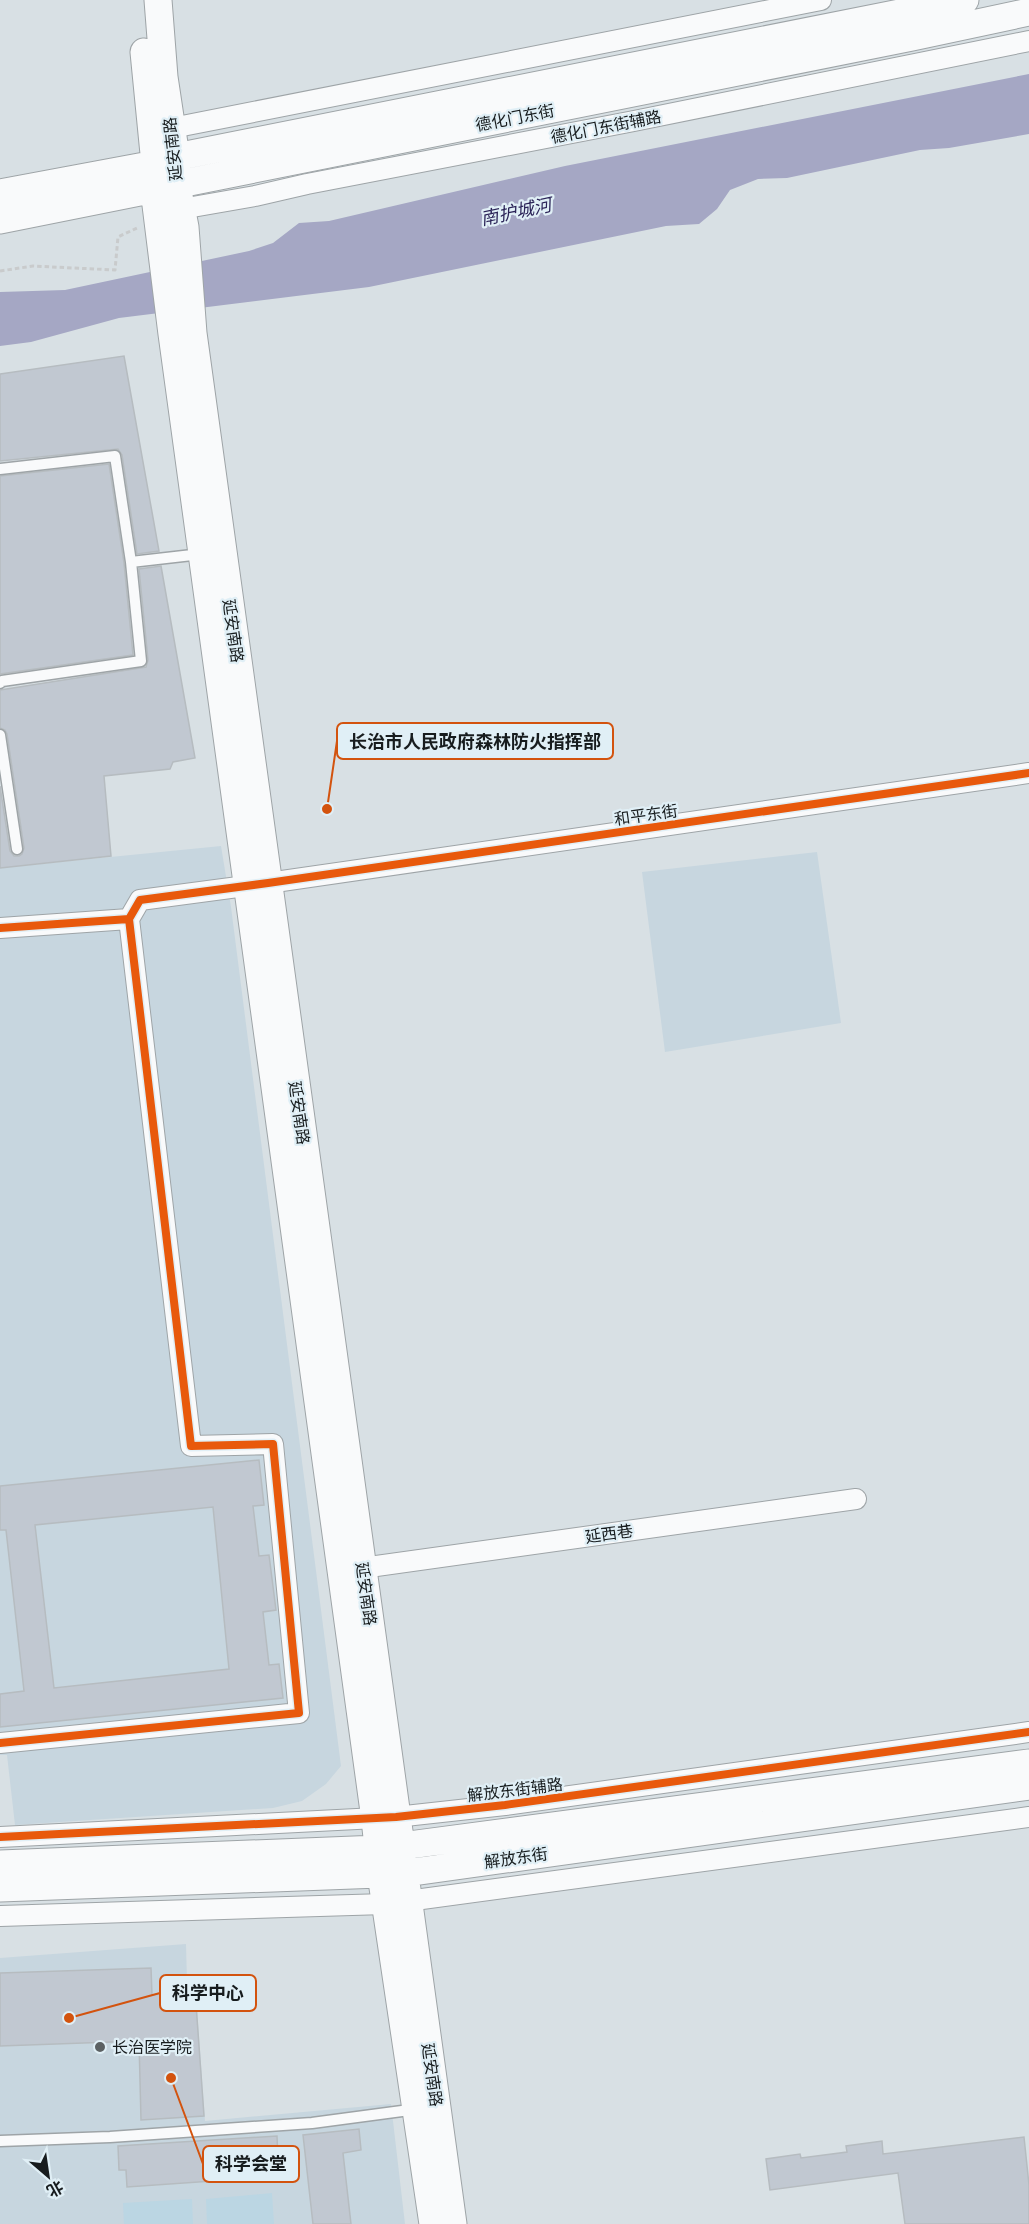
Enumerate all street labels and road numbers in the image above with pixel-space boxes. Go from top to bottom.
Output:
street label: 德化门东街 [474,101,556,135]
street label: 德化门东街辅路 [549,107,663,147]
street label: 延安南路 [160,116,186,182]
street label: 延安南路 [219,598,247,664]
street label: 和平东街 [613,801,679,829]
street label: 延安南路 [285,1080,313,1146]
street label: 延西巷 [584,1521,634,1547]
street label: 延安南路 [352,1561,380,1627]
street label: 解放东街辅路 [466,1775,564,1805]
street label: 解放东街 [483,1844,549,1872]
street label: 延安南路 [418,2042,446,2108]

